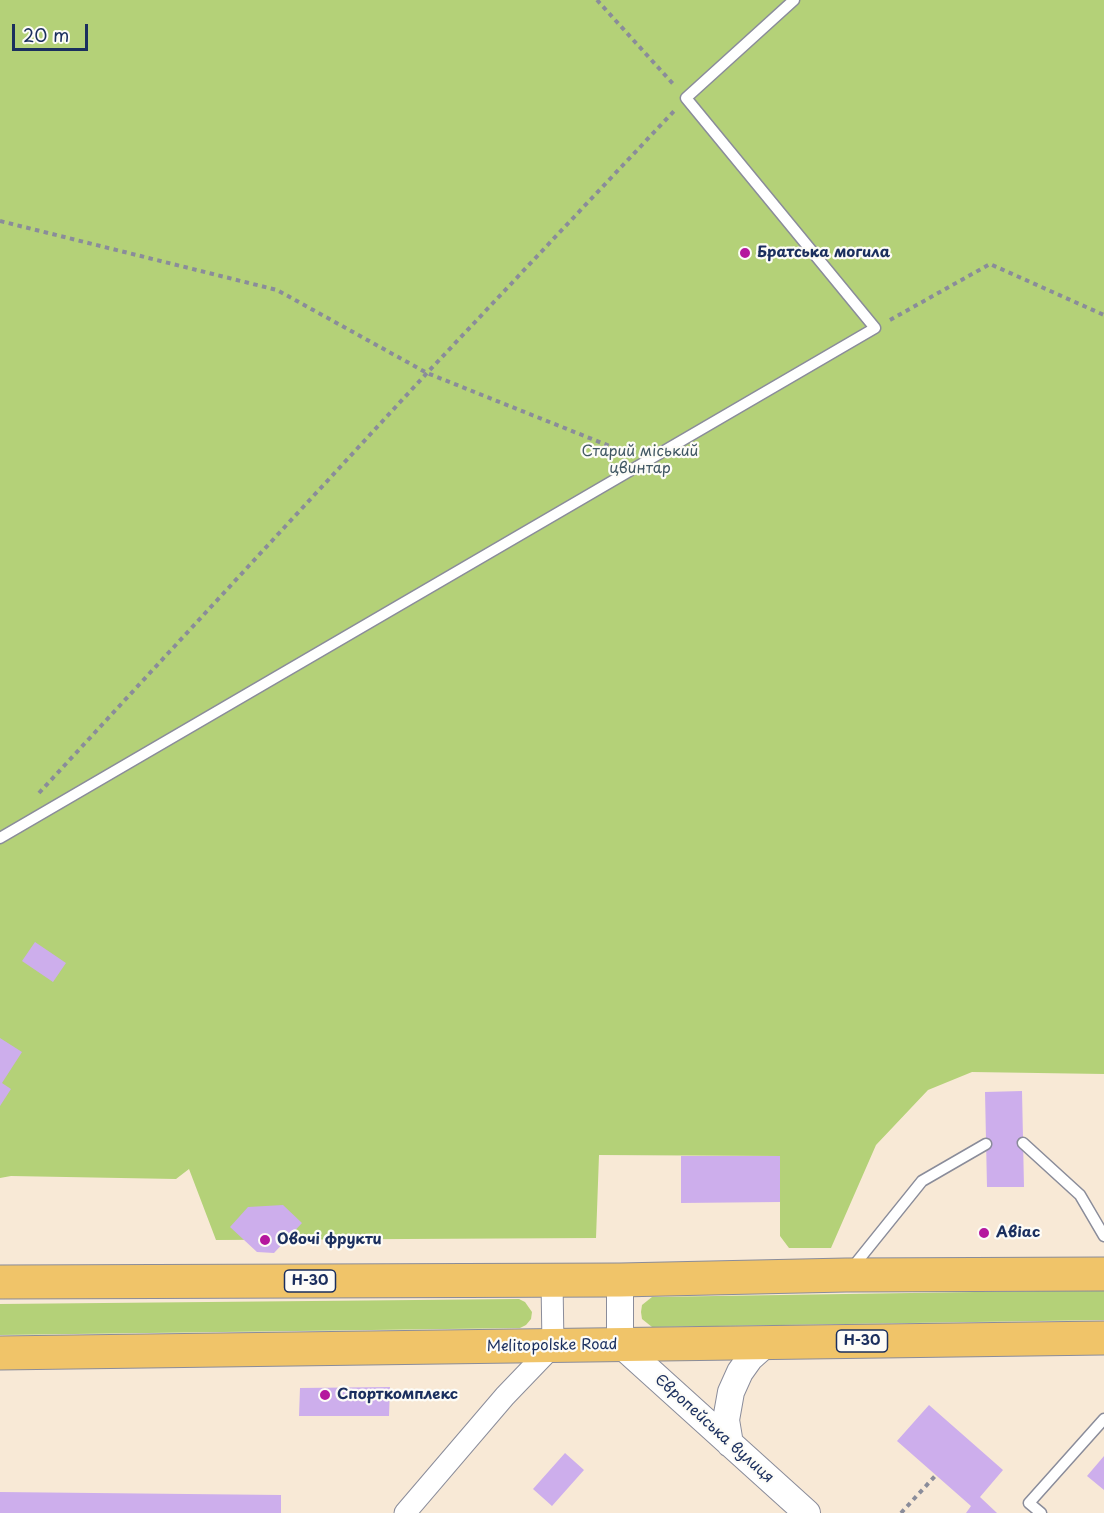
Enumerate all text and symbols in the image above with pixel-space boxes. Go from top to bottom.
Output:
scale bar [15,12,92,50]
text: 20 m [23,21,69,48]
place label: Братська могила [757,244,890,262]
marker: Братська могила [738,246,752,260]
park label: Старий міський цвинтар [582,443,698,478]
place label: Авіас [996,1224,1040,1242]
marker: Авіас [977,1226,991,1240]
place label: Овочі фрукти [277,1231,382,1249]
marker: Овочі фрукти [258,1233,272,1247]
road number: Н-30 [284,1270,336,1292]
road number: Н-30 [836,1330,888,1352]
street label: Melitopolske Road [486,1336,618,1356]
street label: Європейська вулиця [651,1371,777,1487]
place label: Спорткомплекс [337,1386,458,1404]
marker: Спорткомплекс [318,1388,332,1402]

